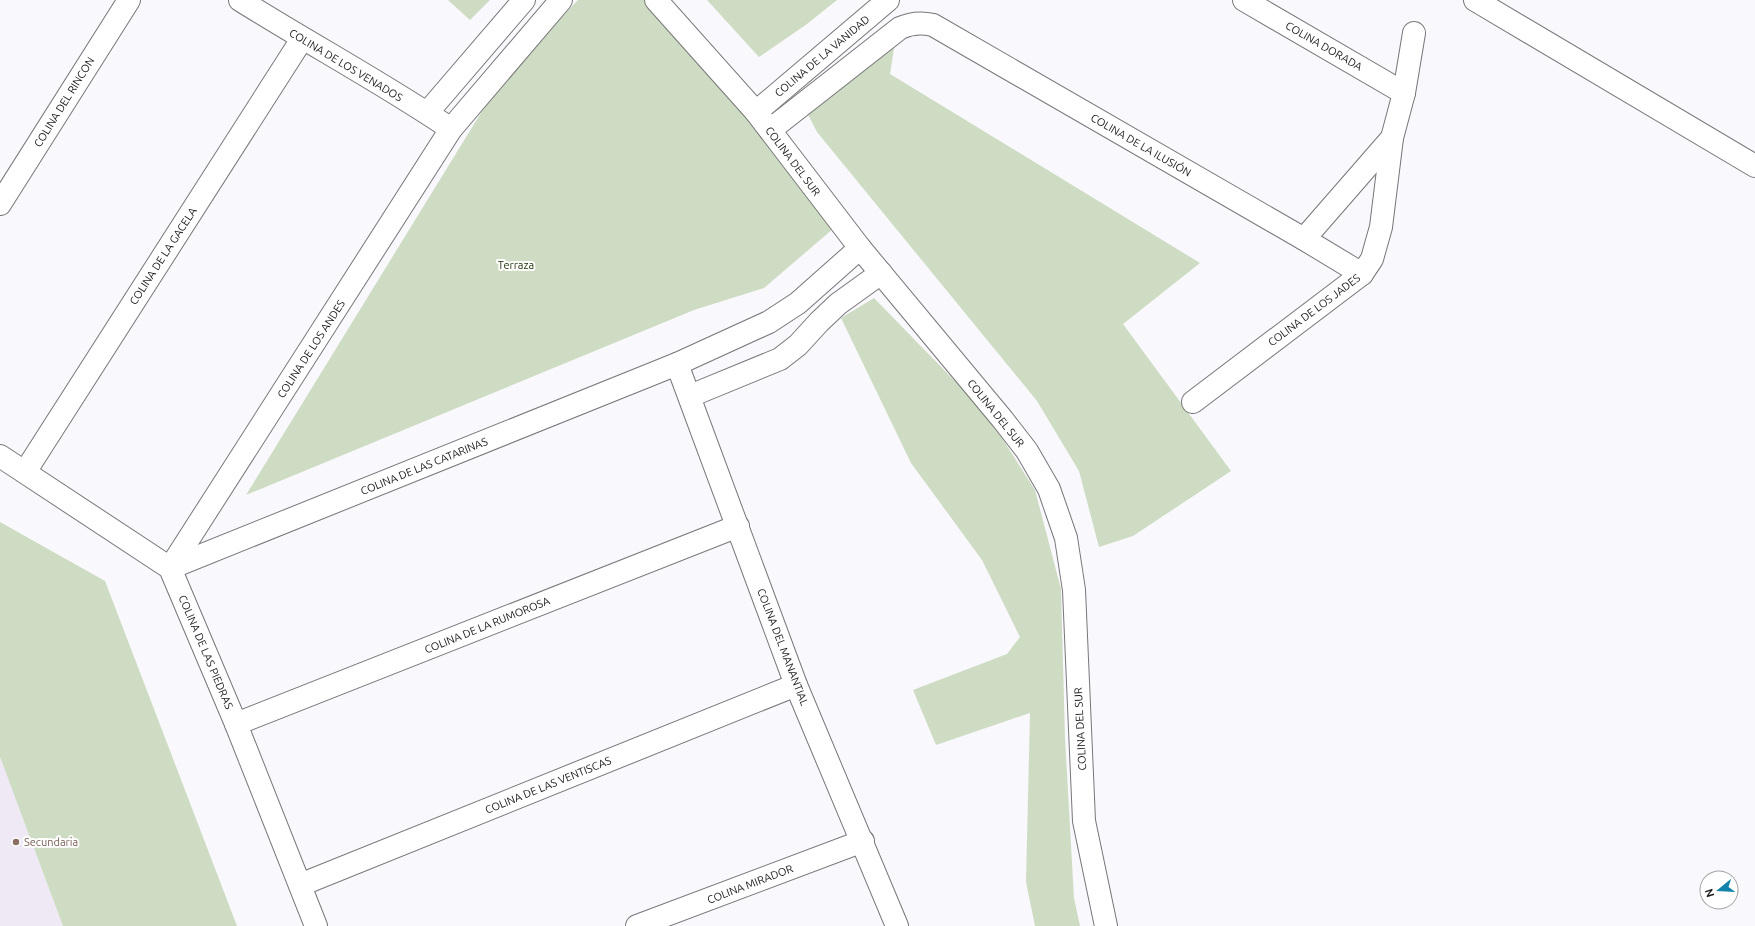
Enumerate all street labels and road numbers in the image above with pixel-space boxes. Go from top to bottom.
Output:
street label: COLINA DE LA VANIDAD [772,13,872,99]
street label: COLINA DORADA [1284,19,1365,73]
street label: COLINA DE LOS VENADOS [287,26,405,104]
street label: COLINA DEL RINCON [31,55,97,149]
street label: COLINA DE LA ILUSIÓN [1089,110,1194,179]
street label: COLINA DEL SUR [763,124,823,198]
street label: COLINA DE LA GACELA [127,204,199,307]
street label: COLINA DE LOS JADES [1266,271,1362,348]
street label: COLINA DE LOS ANDES [275,298,347,400]
street label: COLINA DEL SUR [965,377,1027,449]
street label: COLINA DE LAS CATARINAS [359,435,489,497]
street label: COLINA DEL MANANTIAL [755,587,811,708]
street label: COLINA DE LAS PIEDRAS [177,593,236,711]
street label: COLINA DE LA RUMOROSA [423,594,552,656]
street label: COLINA DEL SUR [1072,687,1088,771]
street label: COLINA DE LAS VENTISCAS [483,754,613,816]
street label: COLINA MIRADOR [705,862,795,906]

